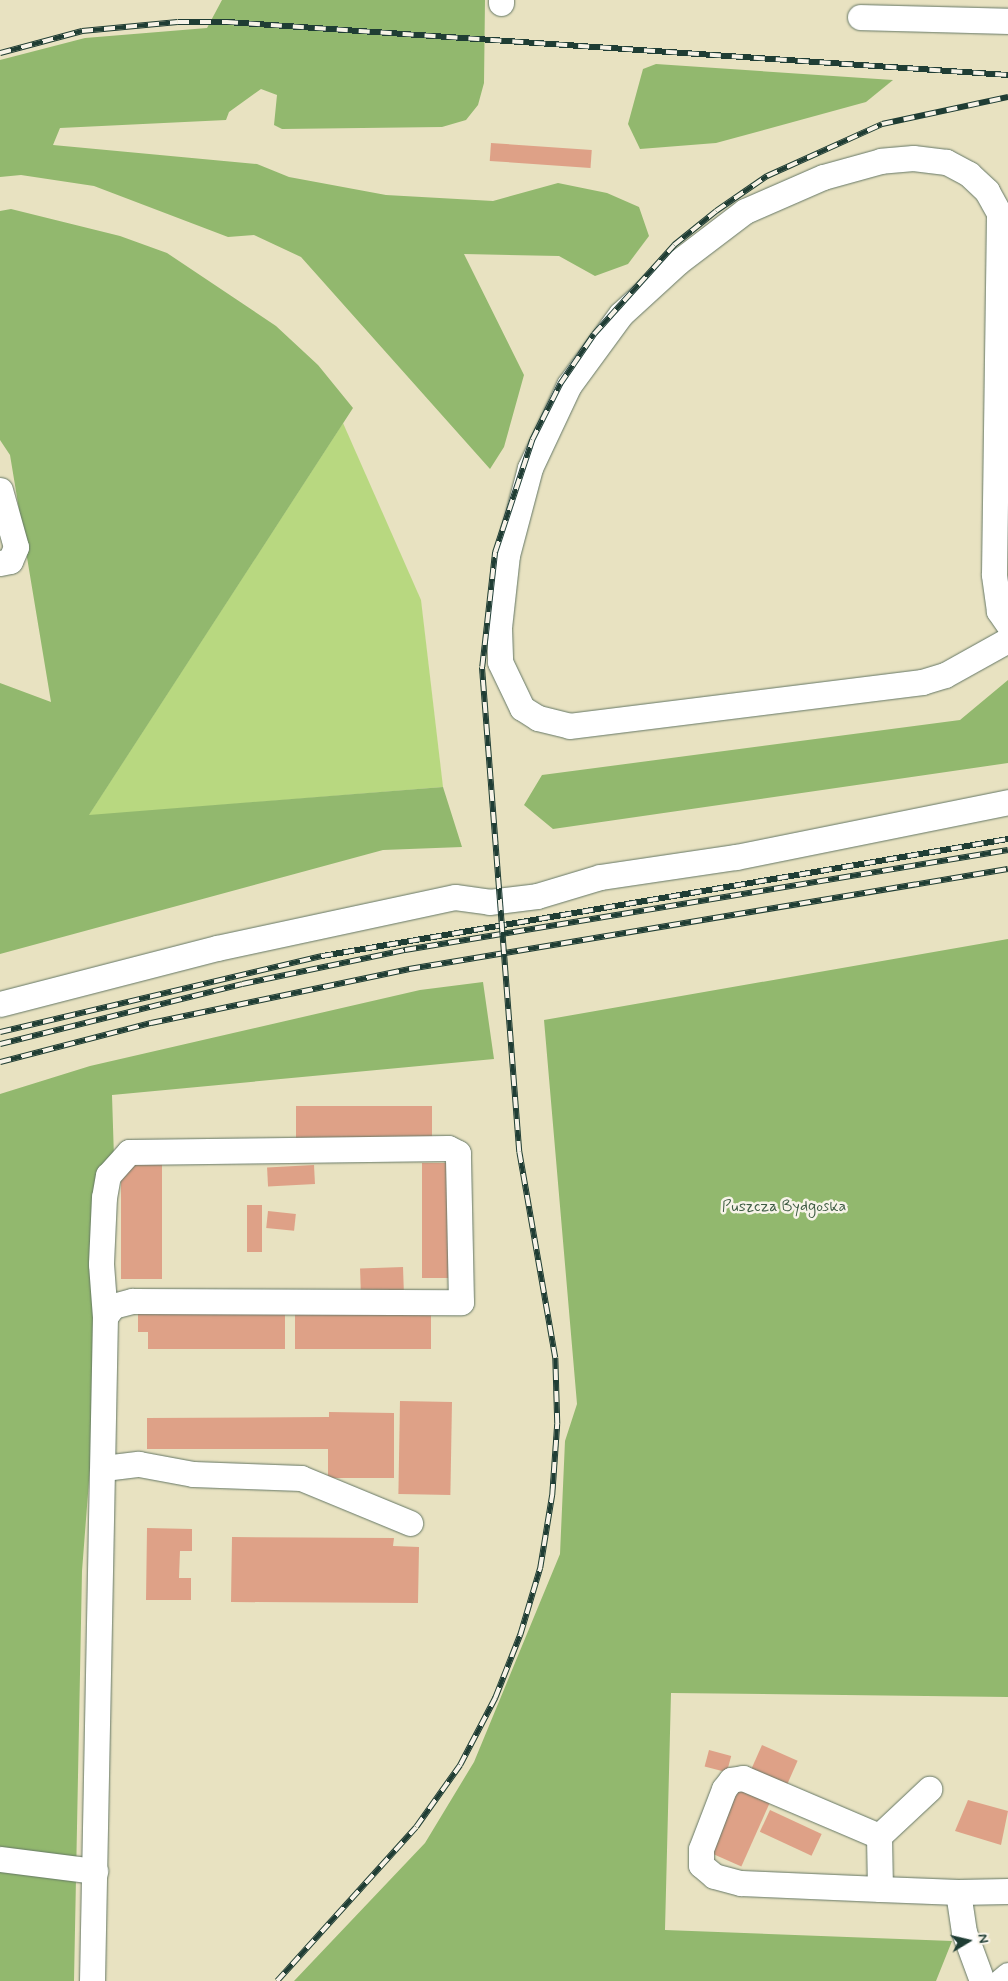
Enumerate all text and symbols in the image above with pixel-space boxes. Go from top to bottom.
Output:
park label: Puszcza Bydgoska [722,1197,846,1217]
north arrow [943,1916,993,1966]
text: N [973,1933,992,1945]

